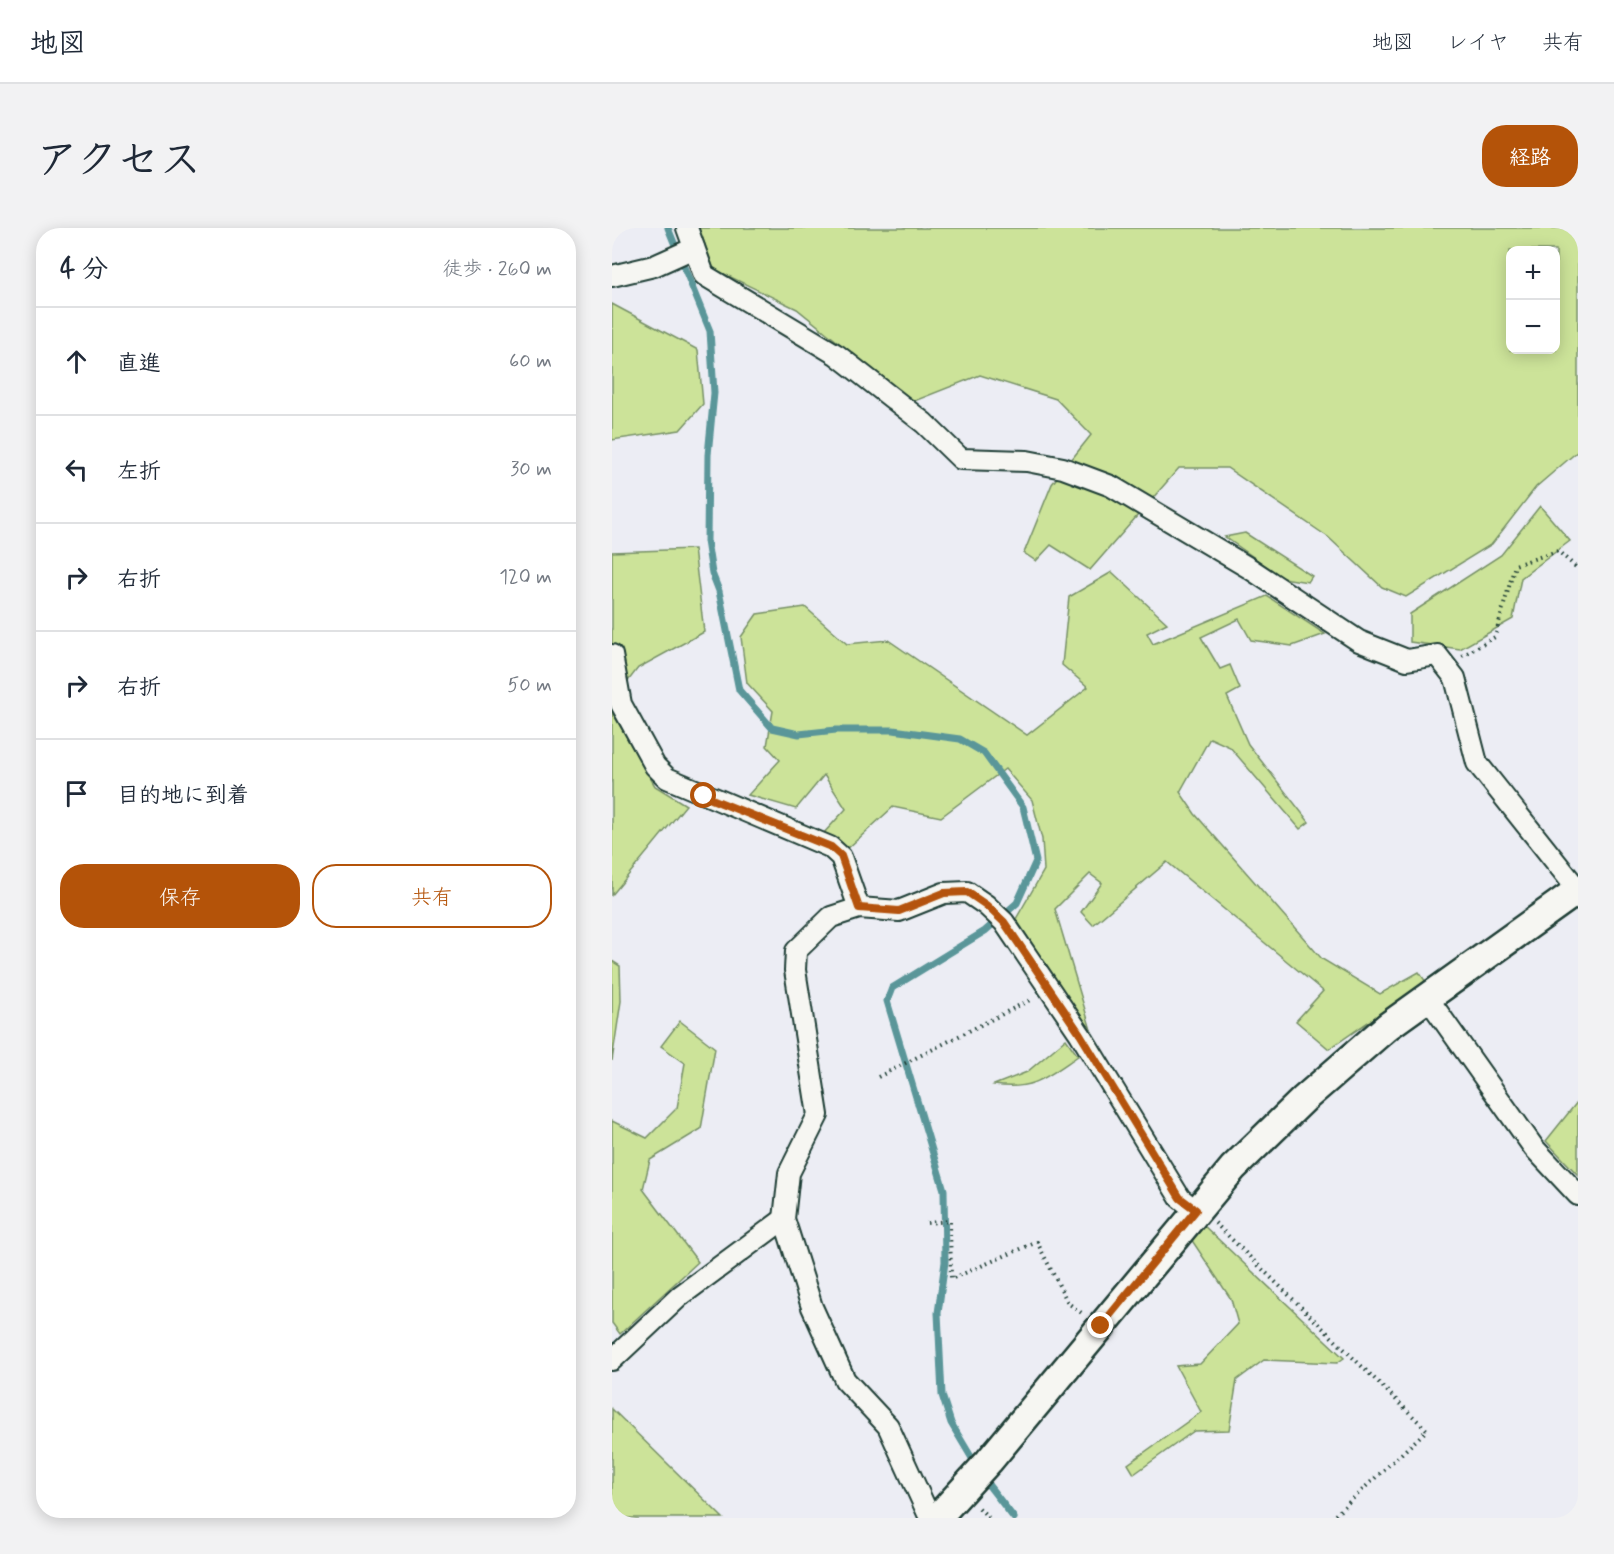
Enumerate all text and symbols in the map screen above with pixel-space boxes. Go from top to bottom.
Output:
text: 地図 [30,26,86,63]
text: 地図 [1372,29,1414,57]
text: レイヤ [1447,29,1509,57]
text: 共有 [1542,29,1584,57]
button: 経路 [1482,125,1578,187]
text: アクセス [36,134,201,189]
map controls [1506,246,1560,354]
button: + [1506,246,1560,300]
text: 4 分 [60,253,108,287]
text: 徒歩 · 260 m [442,256,552,283]
button: − [1506,300,1560,354]
icon: ahead [60,345,93,378]
text: 60 m [509,348,552,375]
text: 直進 [117,350,161,378]
icon: left [60,453,93,486]
text: 30 m [510,456,552,483]
text: 左折 [117,458,161,486]
icon: right [60,561,93,594]
text: 120 m [499,564,552,591]
text: 右折 [117,566,161,594]
icon: right [60,669,93,702]
text: 50 m [507,672,552,699]
text: 右折 [117,674,161,702]
icon: arrive [60,777,93,810]
text: 目的地に到着 [117,782,249,810]
route start [690,782,716,808]
button: 保存 [60,864,300,928]
button: 共有 [312,864,552,928]
route end [1087,1312,1113,1338]

